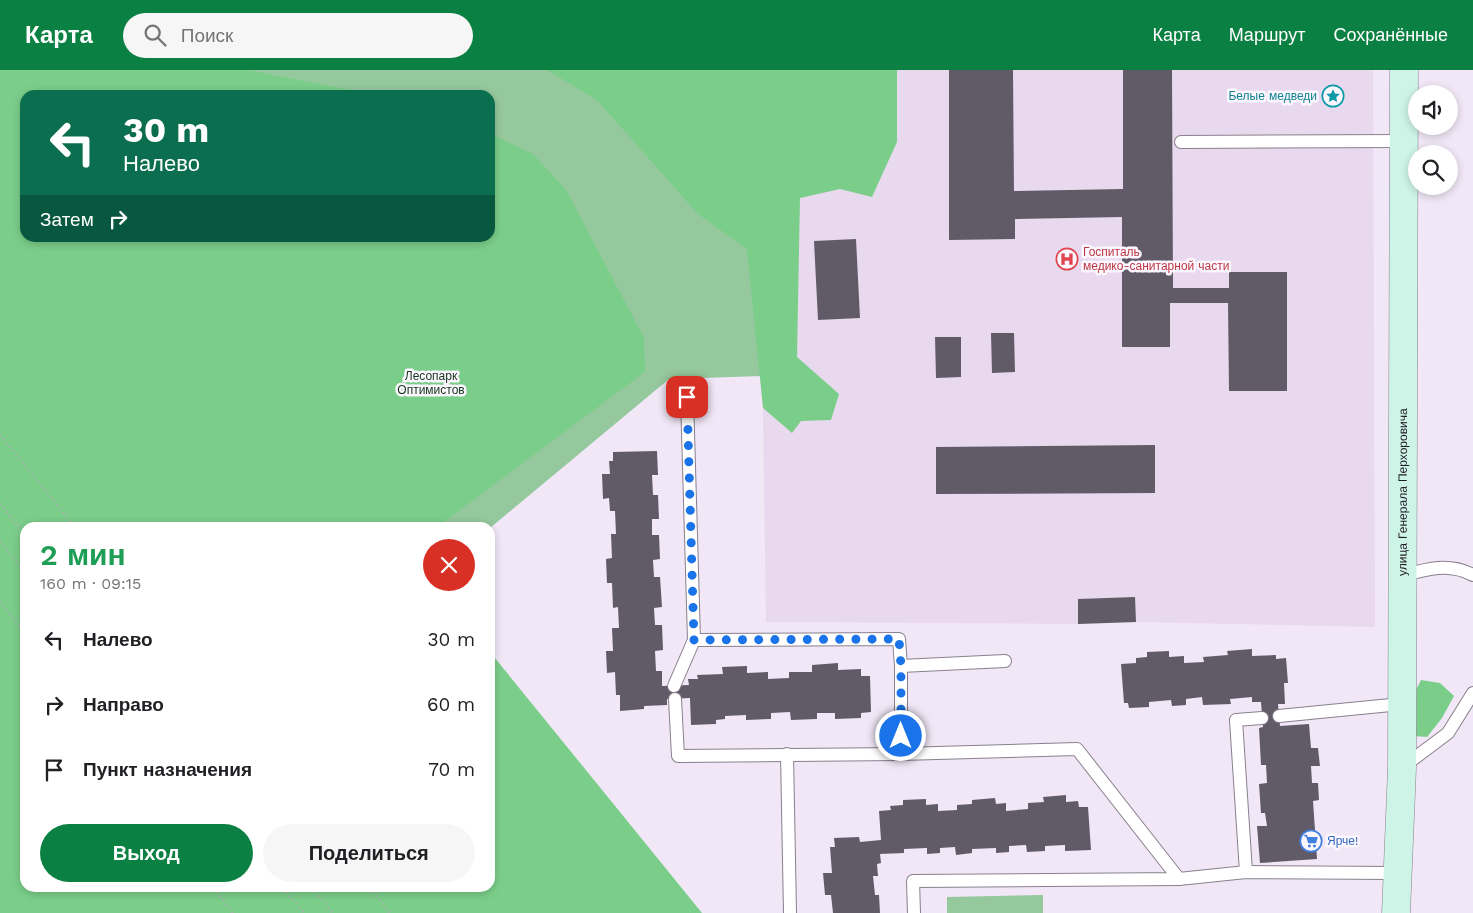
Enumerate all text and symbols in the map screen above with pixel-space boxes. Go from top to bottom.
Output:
search box [123,13,473,58]
text: Карта [25,21,93,49]
icon: search [141,21,169,49]
text: Поиск [181,24,233,47]
text: Карта [1153,24,1201,45]
text: Маршрут [1229,24,1305,45]
text: Сохранённые [1333,24,1448,45]
place icon: Белые медведи [1321,84,1345,108]
map controls [1408,85,1458,195]
button: sound [1408,85,1458,135]
place label: Белые медведи [1228,89,1317,103]
text: 30 m [123,109,209,151]
icon: left [40,110,105,175]
button: search [1408,145,1458,195]
text: Налево [123,151,200,176]
icon: right [104,205,132,233]
text: Затем [40,208,94,231]
place label: Госпиталь медико-санитарной части [1083,245,1229,273]
hospital icon: Госпиталь медико-санитарной части [1055,247,1079,271]
park label: Лесопарк Оптимистов [397,369,465,397]
pin [666,376,708,418]
icon: arrive [673,383,701,411]
street label: улица Генерала Перхоровича [1396,408,1410,576]
text: 2 мин [40,537,126,572]
button: close [423,539,475,591]
text: 160 m · 09:15 [40,574,141,593]
icon: left [40,626,68,654]
text: Налево [83,628,153,651]
text: 30 m [428,628,475,651]
icon: right [40,691,68,719]
text: Направо [83,693,164,716]
text: 60 m [427,693,475,716]
position arrow [874,709,926,761]
icon: arrive [40,756,68,784]
text: Пункт назначения [83,758,252,781]
text: 70 m [428,758,475,781]
button: Выход [40,824,253,882]
button: Поделиться [263,824,475,882]
supermarket icon: Ярче! [1299,829,1323,853]
place label: Ярче! [1327,834,1358,848]

